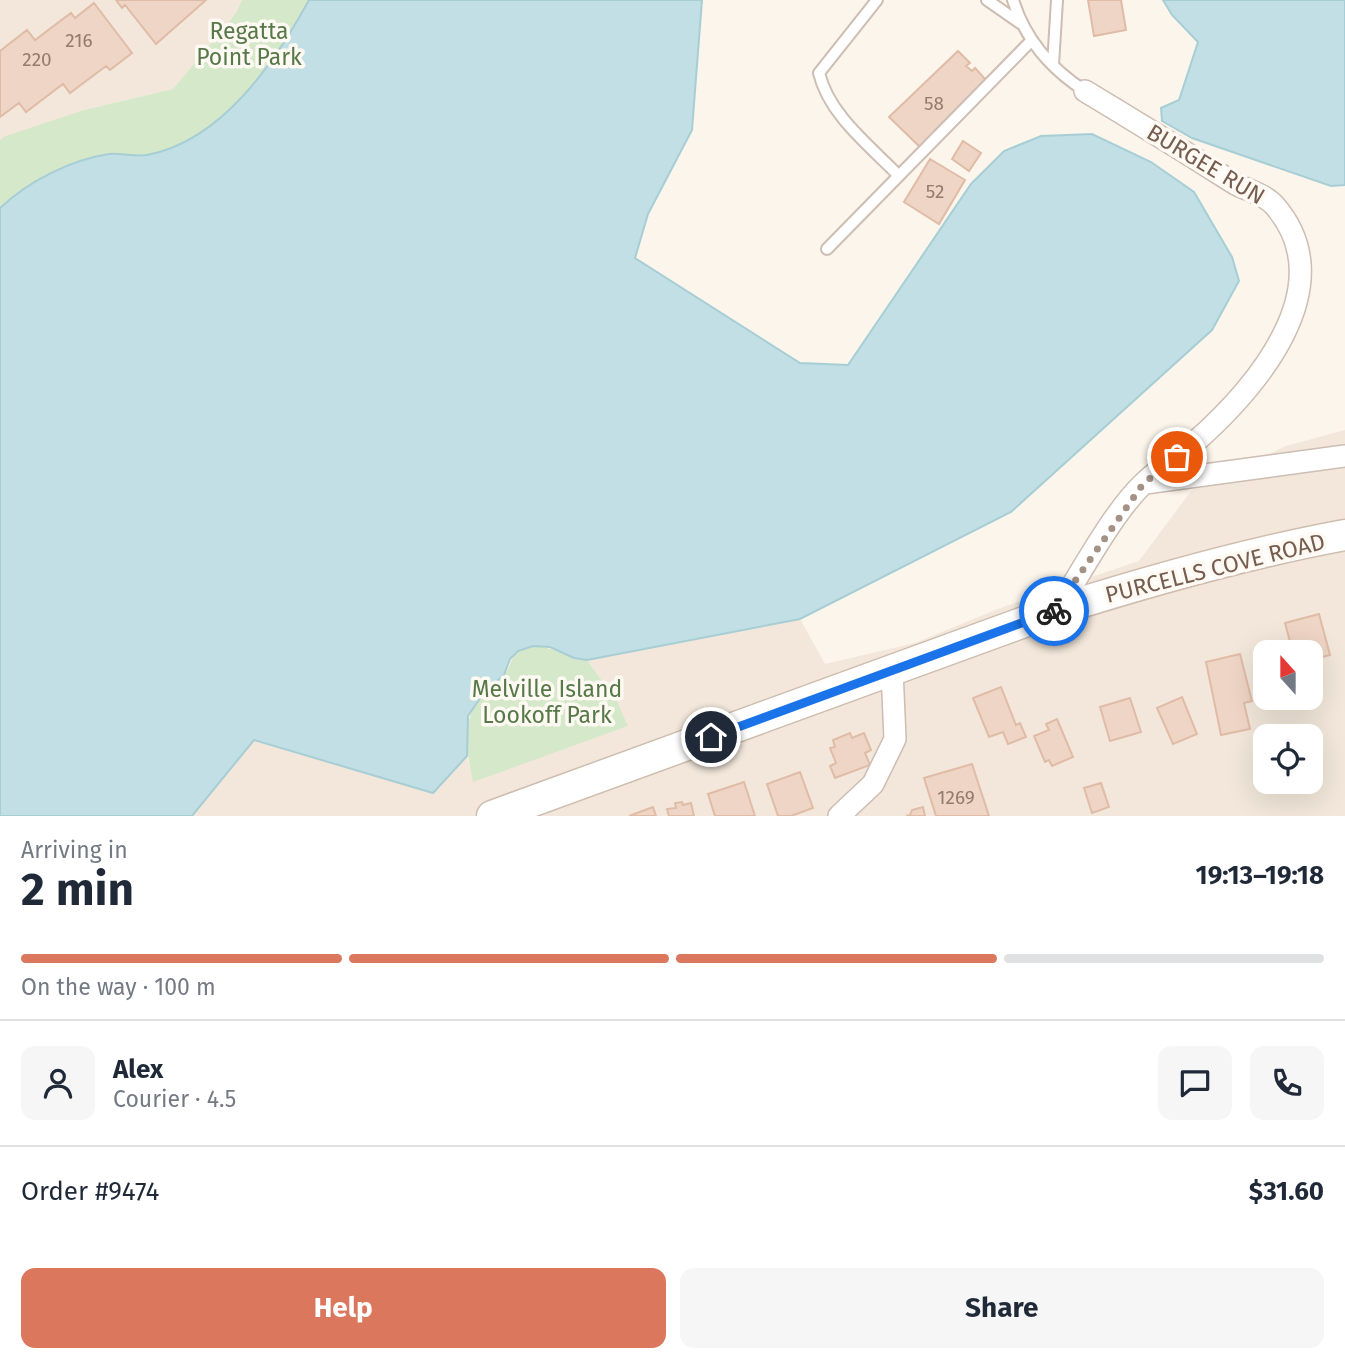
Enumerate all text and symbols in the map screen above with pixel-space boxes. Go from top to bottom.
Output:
park label: Regatta Point Park [196,17,302,71]
house number: 216 [65,29,93,52]
house number: 220 [22,48,52,71]
house number: 58 [924,92,944,115]
street label: BURGEE RUN [1142,118,1270,210]
house number: 52 [926,180,944,203]
pin [1147,427,1207,487]
icon: bag [1158,438,1196,476]
street label: PURCELLS COVE ROAD [1102,527,1328,609]
courier [1019,576,1089,646]
icon: bike [1035,592,1073,630]
north arrow [1253,640,1323,710]
map controls [1253,640,1323,794]
park label: Melville Island Lookoff Park [472,675,622,729]
pin [681,707,741,767]
icon: home [692,718,730,756]
button: locate [1253,724,1323,794]
house number: 1269 [937,786,975,809]
text: Arriving in [21,836,128,864]
text: 19:13–19:18 [1196,860,1324,891]
text: 2 min [21,862,134,917]
text: On the way · 100 m [21,973,216,1001]
button: person [21,1046,95,1120]
button: chat [1158,1046,1232,1120]
button: phone [1250,1046,1324,1120]
text: Alex [113,1054,163,1085]
text: Courier · 4.5 [113,1085,236,1113]
text: Order #9474 [21,1176,159,1207]
text: $31.60 [1249,1176,1324,1207]
button: Help [21,1268,666,1348]
button: Share [680,1268,1324,1348]

